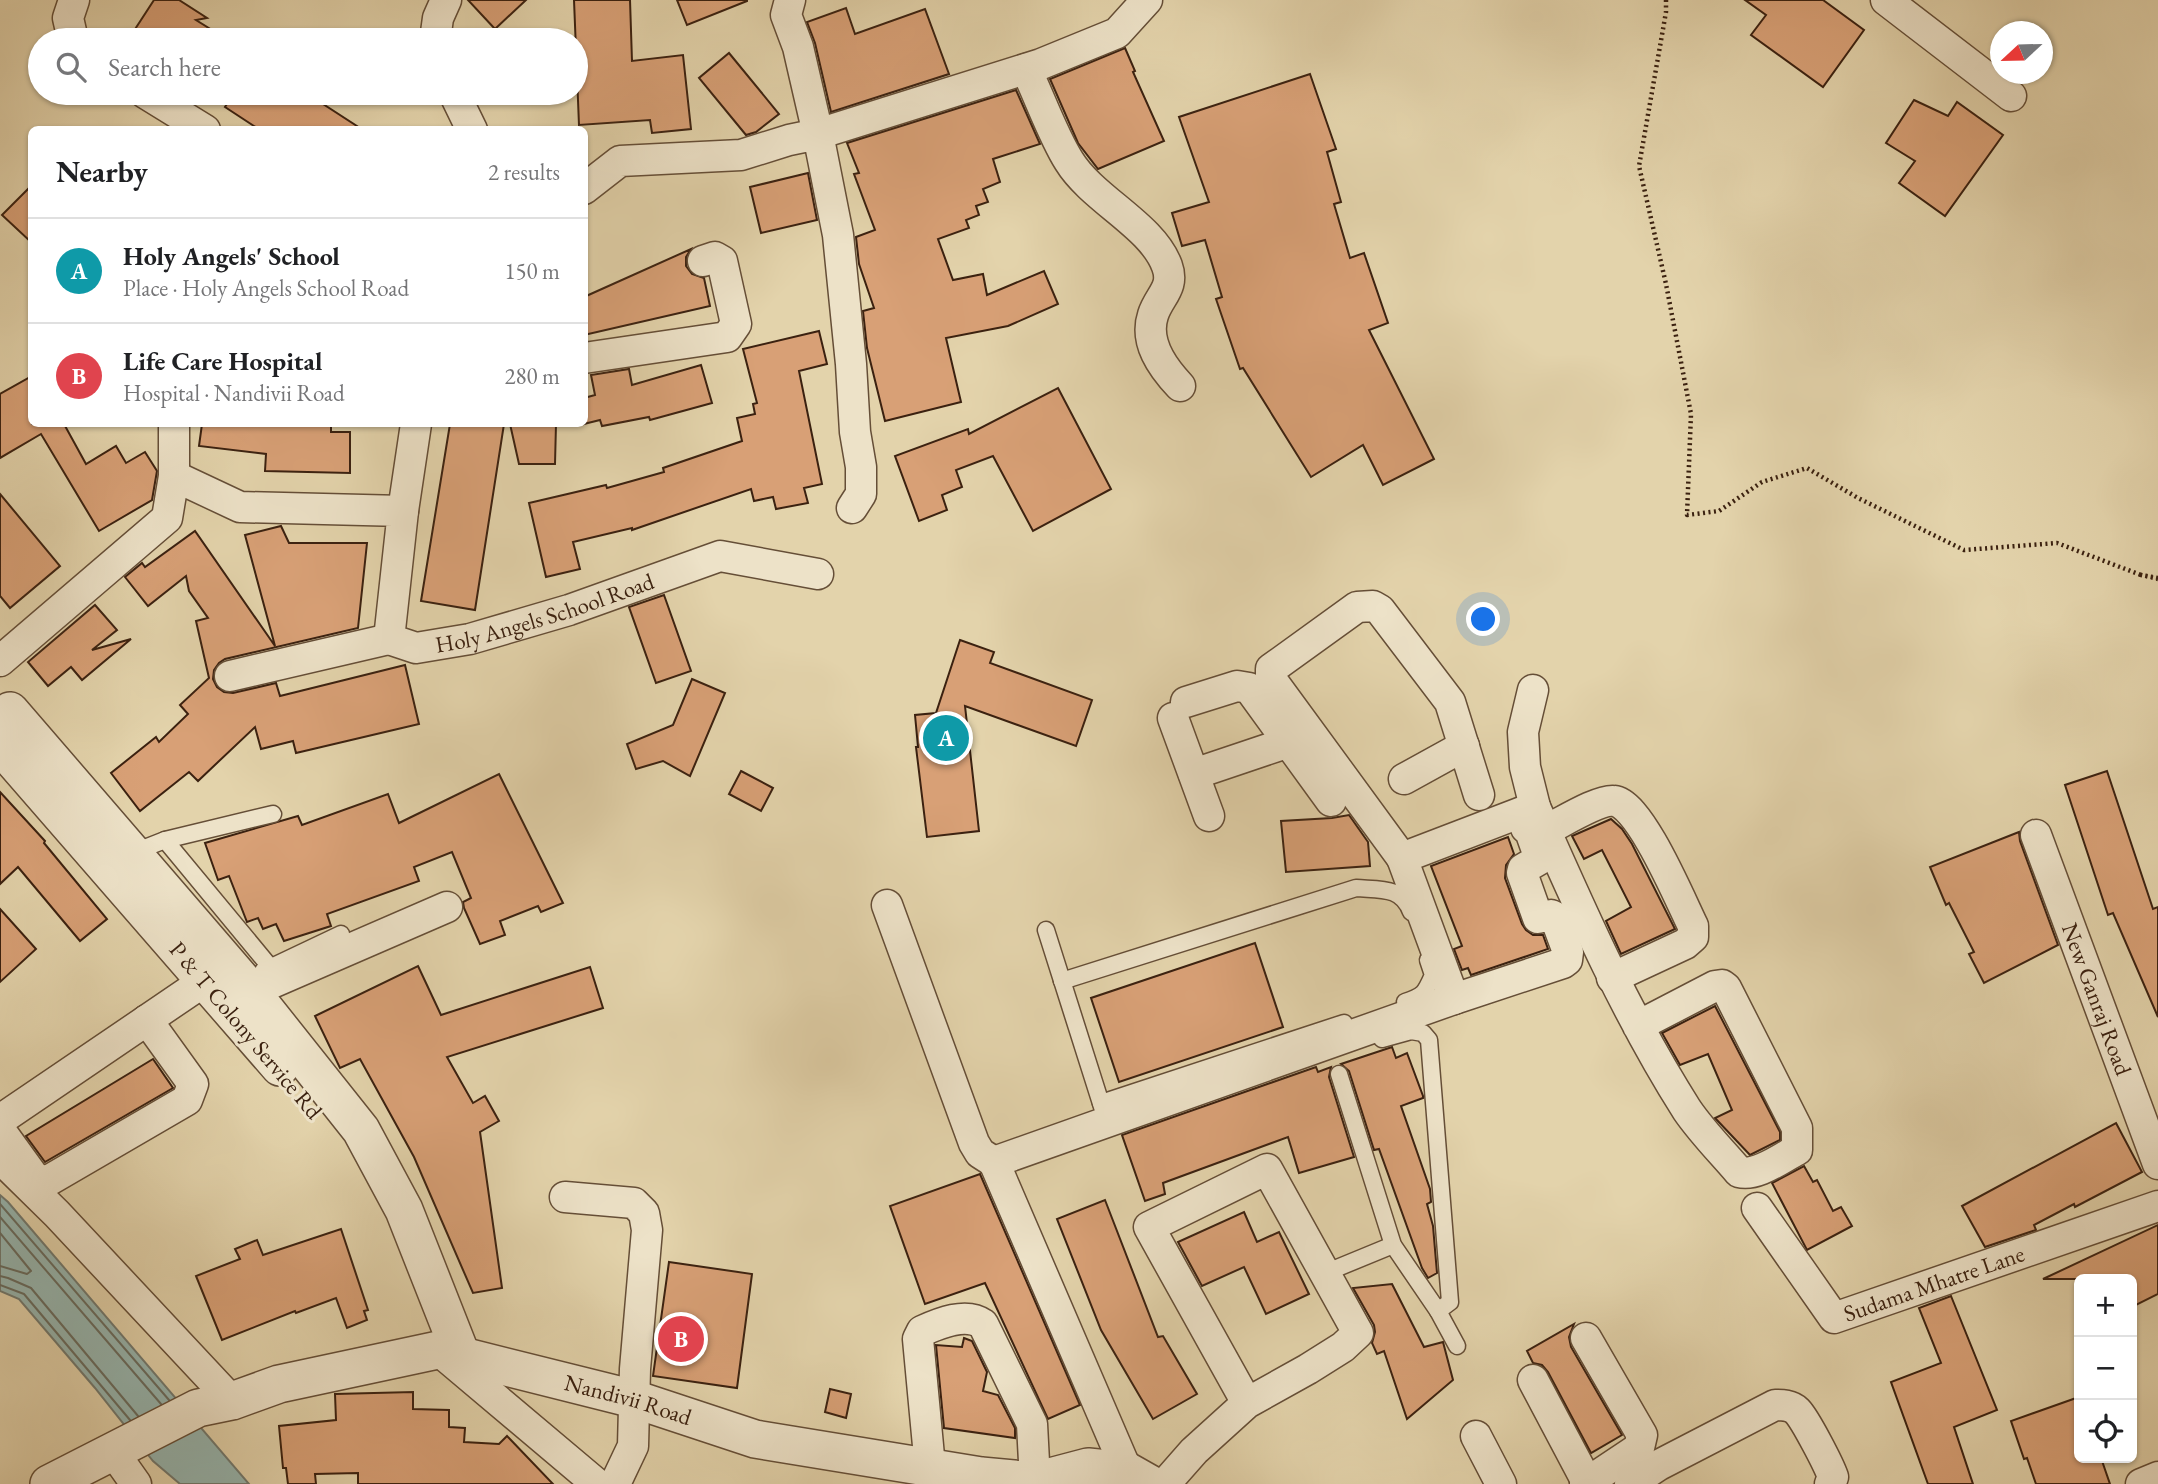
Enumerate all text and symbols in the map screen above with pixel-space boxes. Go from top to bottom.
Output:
north arrow [1990,21,2053,84]
search box [28,28,588,105]
icon: search [52,48,90,86]
text: Search here [108,50,221,84]
text: Nearby [56,152,148,191]
text: 2 results [488,157,560,187]
text: Holy Angels' School [123,239,340,273]
text: A [71,256,87,286]
text: 150 m [504,256,560,286]
text: Place · Holy Angels School Road [123,273,409,303]
text: Life Care Hospital [123,344,322,378]
text: B [72,361,86,391]
text: 280 m [504,361,560,391]
text: Hospital · Nandivii Road [123,378,345,408]
street label: Holy Angels School Road [433,566,658,660]
your location [1466,602,1500,636]
pin: A [923,712,969,764]
street label: New Ganraj Road [2055,919,2139,1080]
street label: P & T Colony Service Rd [163,935,329,1125]
street label: Sudama Mhatre Lane [1840,1238,2028,1329]
map controls [2074,1274,2137,1463]
button: + [2074,1274,2137,1337]
pin: B [658,1313,704,1365]
button: − [2074,1337,2137,1400]
street label: Nandivii Road [561,1367,696,1432]
button: locate [2074,1400,2137,1463]

